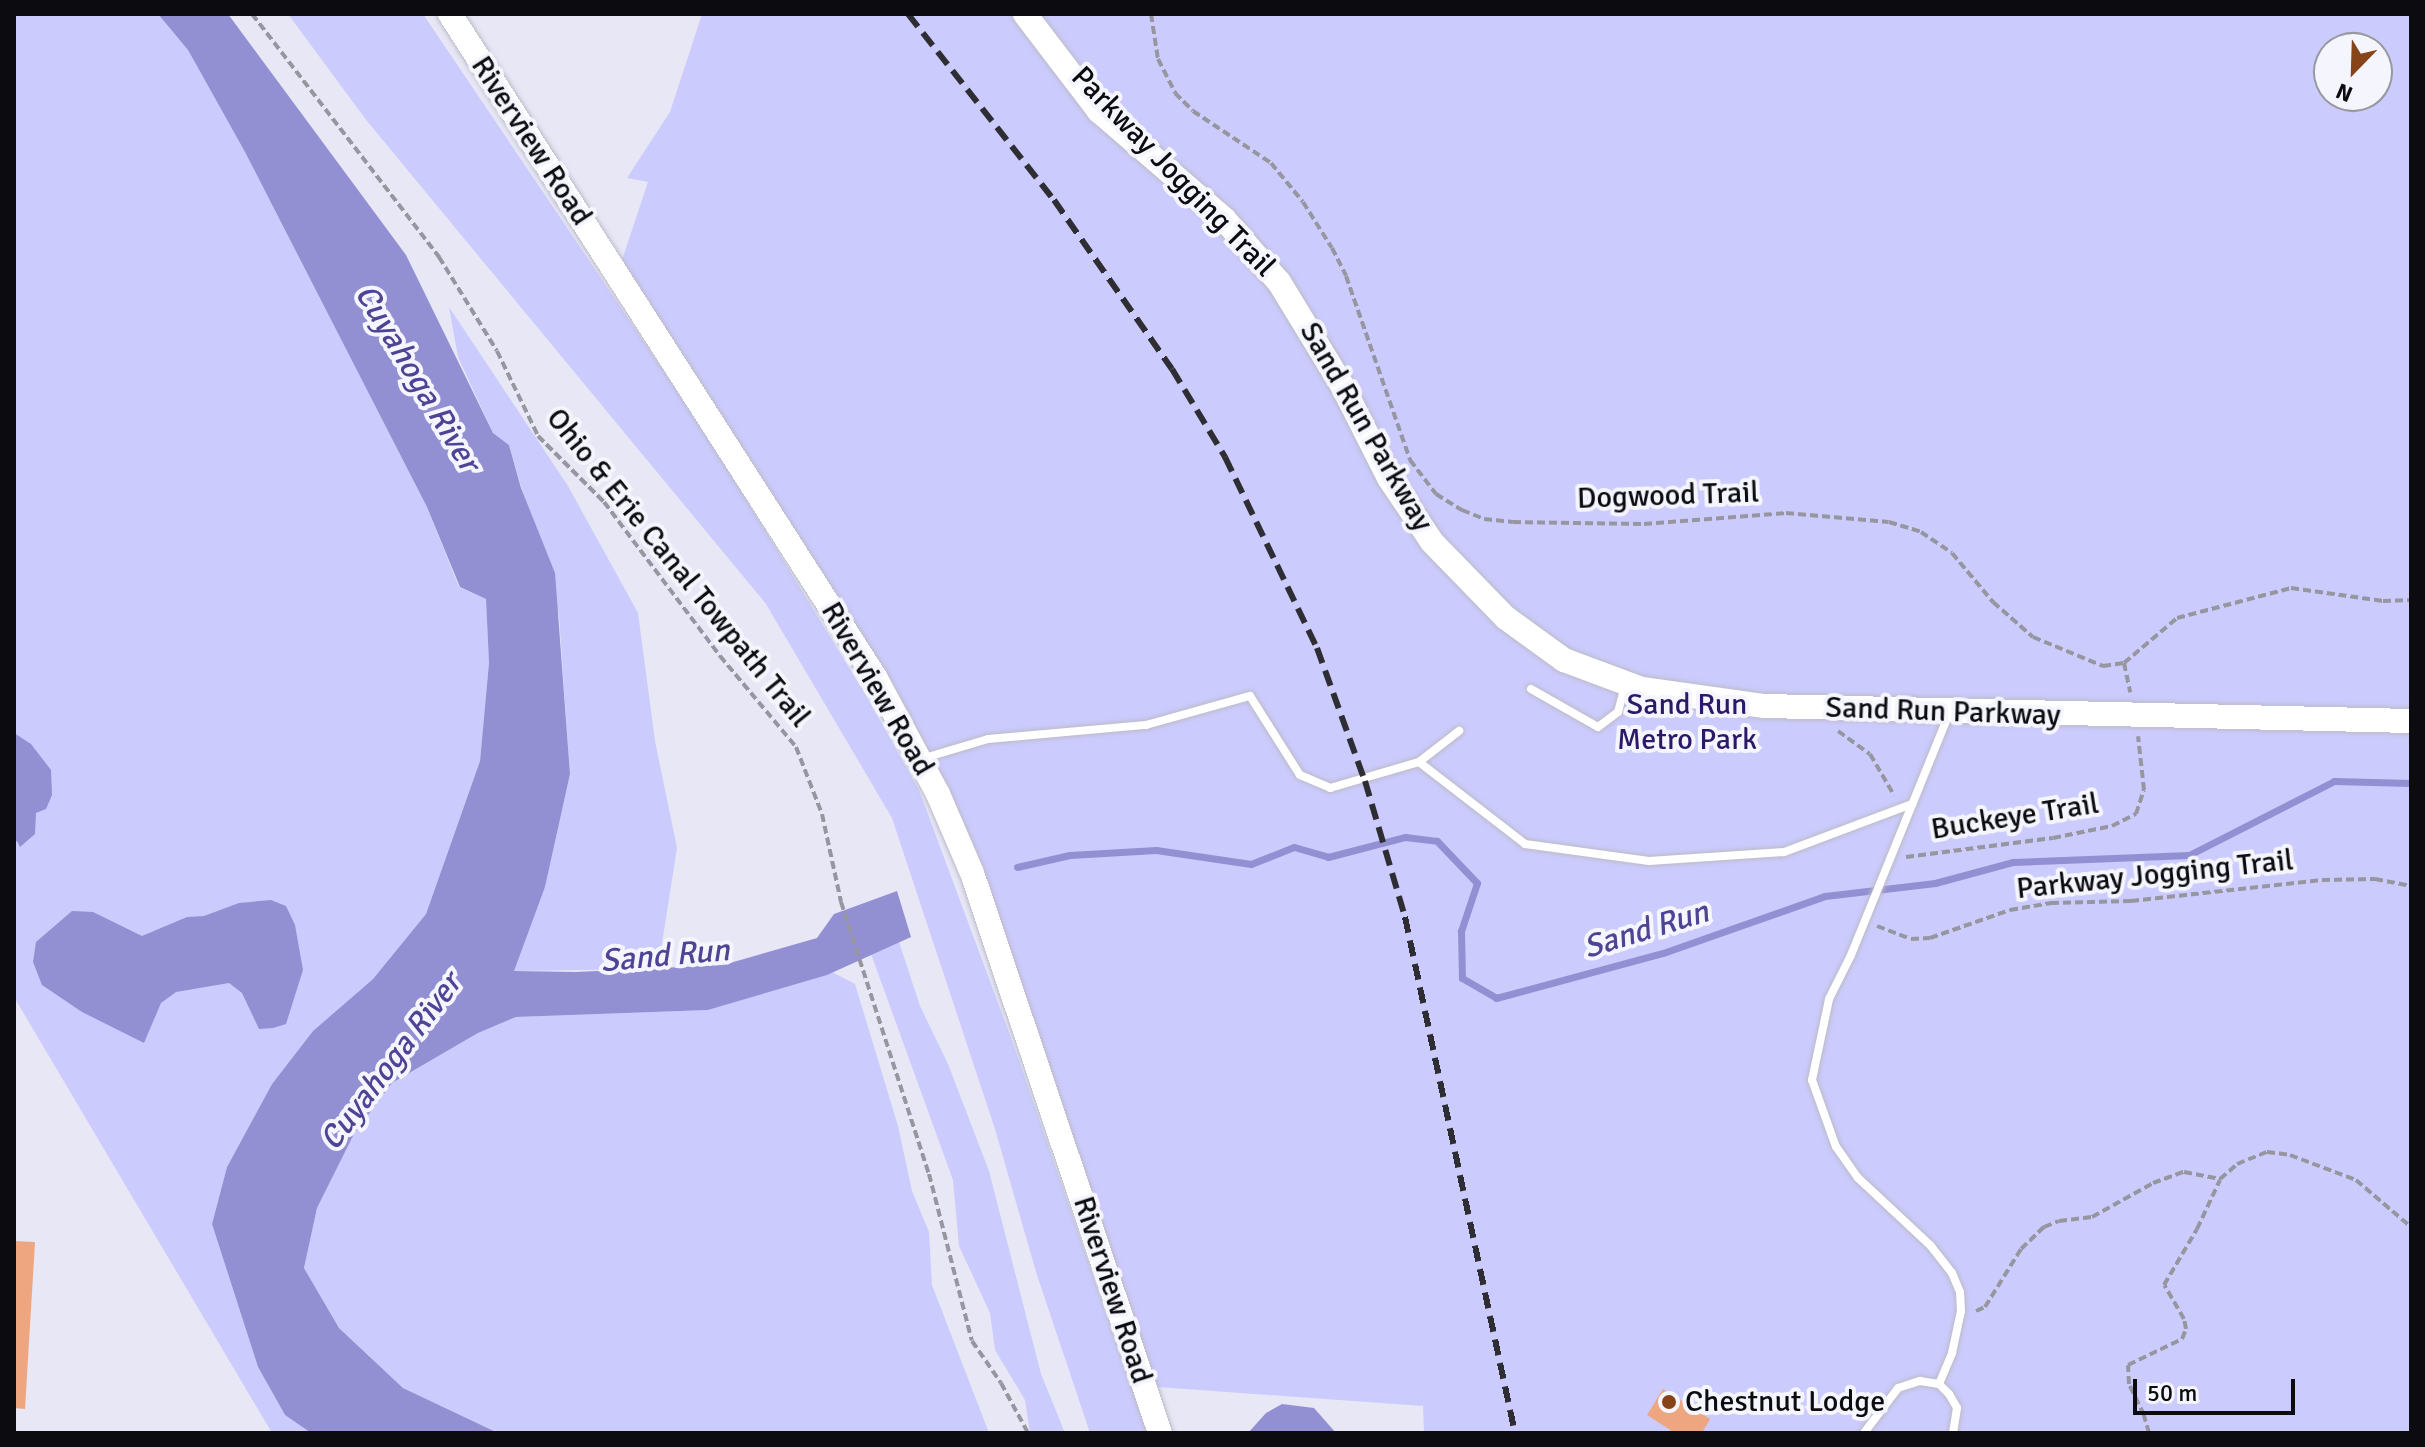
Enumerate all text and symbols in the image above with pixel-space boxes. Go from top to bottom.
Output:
north arrow [2313,32,2393,112]
street label: Riverview Road [463,50,599,232]
street label: Parkway Jogging Trail [1063,59,1283,285]
text: N [2332,77,2357,108]
water label: Cuyahoga River [346,278,488,478]
street label: Sand Run Parkway [1292,316,1440,538]
street label: Ohio & Erie Canal Towpath Trail [538,401,818,735]
street label: Dogwood Trail [1576,475,1760,517]
street label: Riverview Road [813,596,941,782]
park label: Sand Run Metro Park [1617,687,1757,758]
street label: Sand Run Parkway [1825,690,2061,734]
street label: Buckeye Trail [1929,786,2101,848]
street label: Parkway Jogging Trail [2015,843,2295,907]
water label: Sand Run [1579,893,1713,967]
water label: Sand Run [599,931,731,981]
water label: Cuyahoga River [312,966,470,1158]
street label: Riverview Road [1065,1192,1159,1388]
scale bar [2137,1363,2299,1413]
text: 50 m [2147,1378,2197,1408]
place label: Chestnut Lodge [1685,1384,1885,1420]
marker: Chestnut Lodge [1660,1393,1678,1411]

